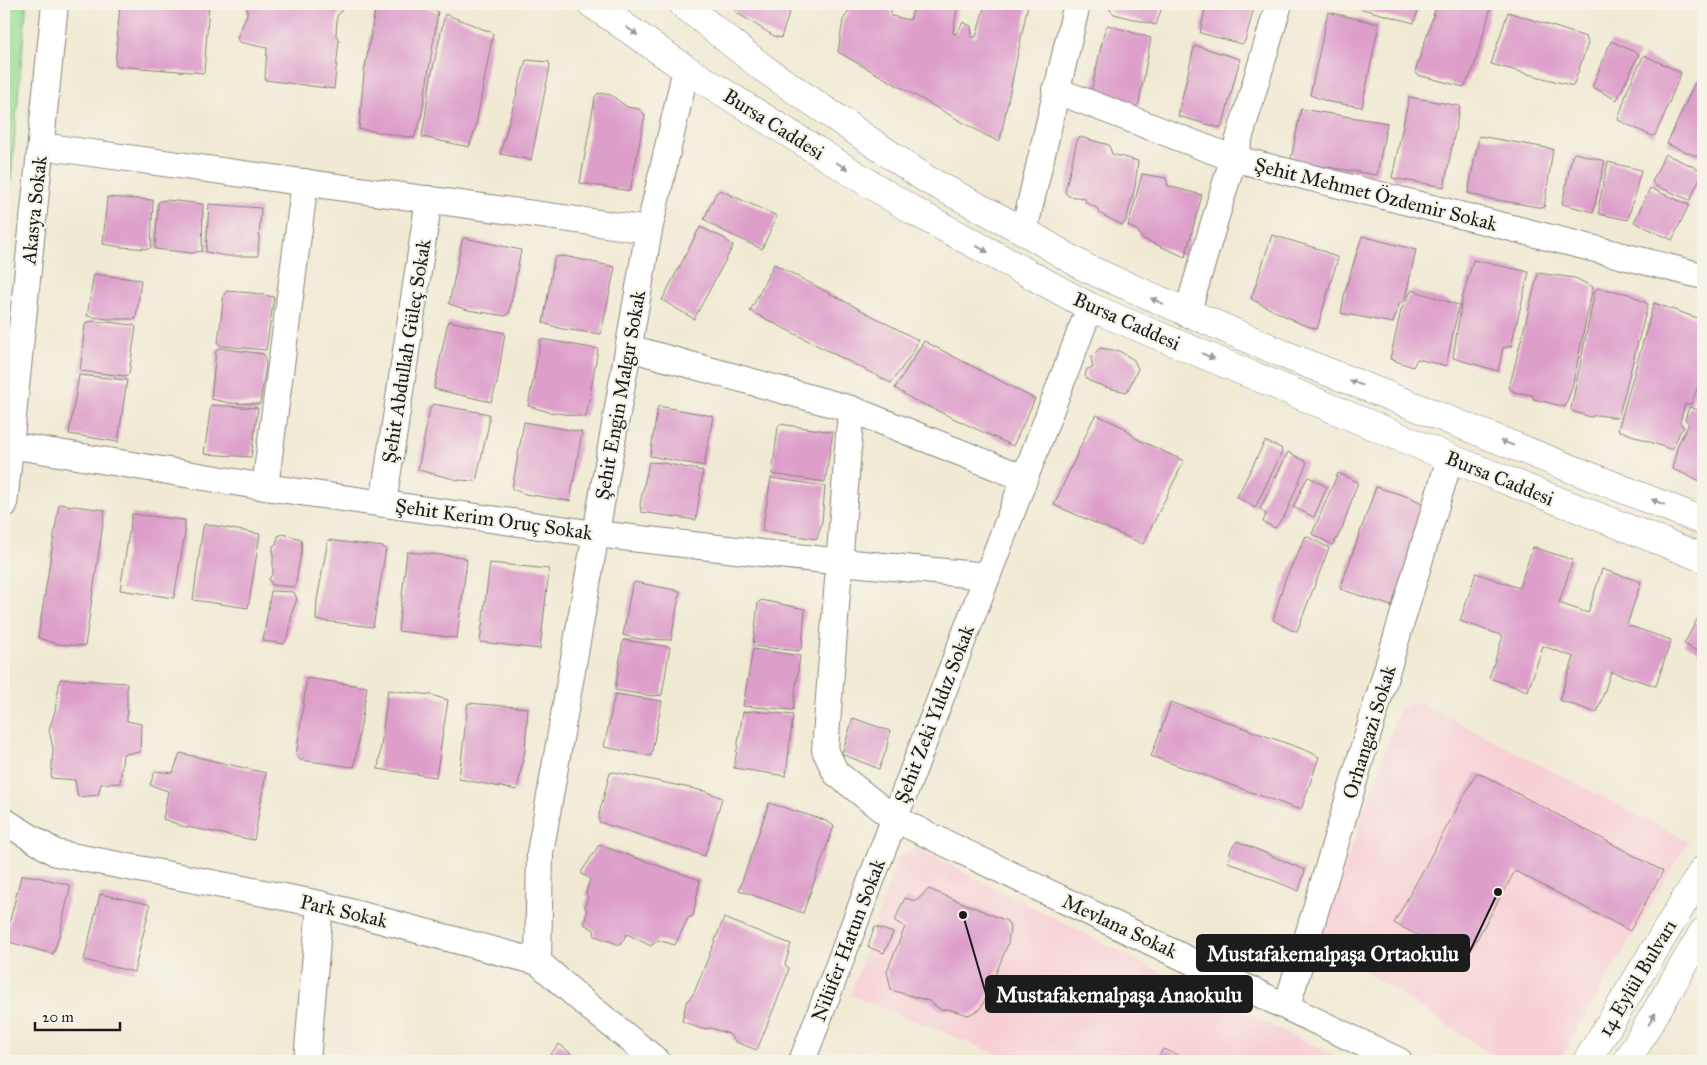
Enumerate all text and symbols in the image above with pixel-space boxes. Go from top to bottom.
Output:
one-way arrow [625,26,639,36]
street label: Bursa Caddesi [719,83,829,165]
street label: Şehit Mehmet Özdemir Sokak [1252,152,1501,236]
street label: Akasya Sokak [16,154,52,267]
one-way arrow [836,162,849,171]
street label: Şehit Abdullah Güleç Sokak [376,237,436,465]
one-way arrow [975,245,990,253]
street label: Bursa Caddesi [1070,287,1185,355]
street label: Şehit Engin Malgır Sokak [590,288,651,502]
one-way arrow [1150,296,1164,304]
one-way arrow [1201,353,1215,361]
one-way arrow [1348,379,1363,387]
one-way arrow [1500,438,1514,446]
street label: Bursa Caddesi [1442,445,1558,511]
street label: Şehit Kerim Oruç Sokak [394,493,595,545]
one-way arrow [1651,498,1665,506]
street label: Şehit Zeki Yıldız Sokak [889,621,979,806]
street label: Orhangazi Sokak [1337,662,1402,802]
street label: Nilüfer Hatun Sokak [806,855,890,1025]
street label: Park Sokak [298,889,391,933]
street label: Mevlana Sokak [1059,889,1182,963]
street label: 14 Eylül Bulvarı [1593,915,1682,1041]
callout: Mustafakemalpaşa Ortaokulu [1197,935,1469,971]
text: Mustafakemalpaşa Ortaokulu [1207,941,1460,967]
callout: Mustafakemalpaşa Anaokulu [986,976,1252,1012]
text: Mustafakemalpaşa Anaokulu [996,982,1243,1008]
scale bar [35,1000,120,1032]
text: 20 m [42,1008,74,1026]
one-way arrow [1647,1013,1656,1026]

